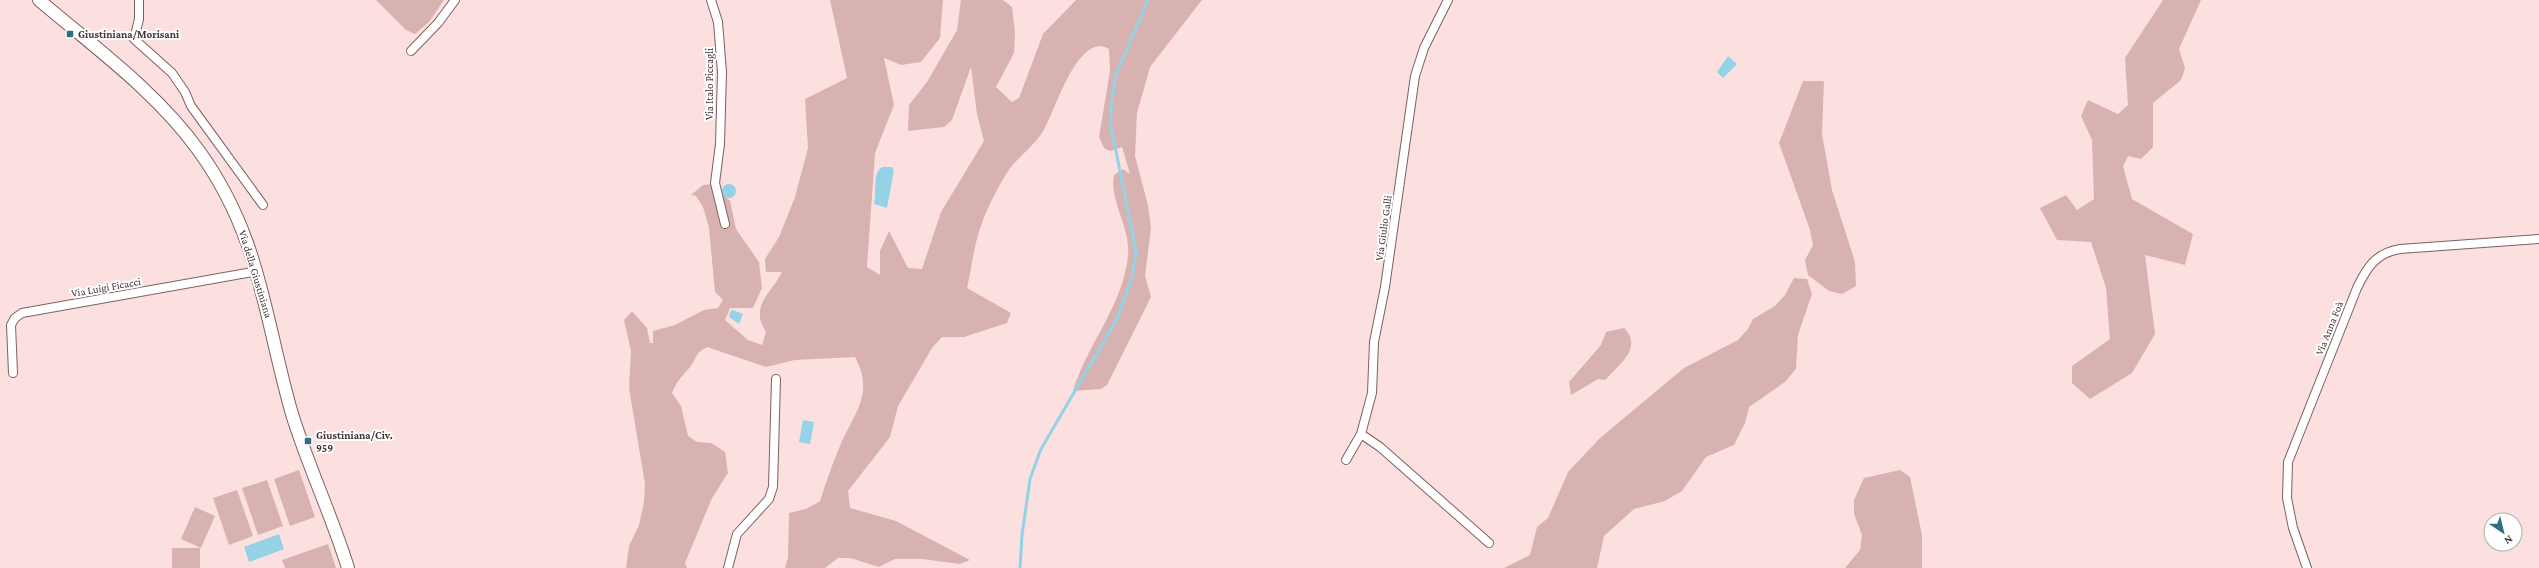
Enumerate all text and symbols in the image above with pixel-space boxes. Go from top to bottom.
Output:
place label: Giustiniana/Morisani [78,28,180,40]
marker: Giustiniana/Morisani [65,29,75,39]
street label: Via Italo Piccagli [703,48,716,120]
street label: Via Giulio Galli [1372,194,1394,261]
street label: Via della Giustiniana [237,229,275,319]
street label: Via Luigi Ficacci [70,275,142,300]
street label: Via Anna Foà [2313,299,2345,357]
place label: Giustiniana/Civ. 959 [316,429,393,454]
marker: Giustiniana/Civ. 959 [303,436,313,446]
north arrow [2483,512,2523,552]
text: N [2502,533,2515,548]

